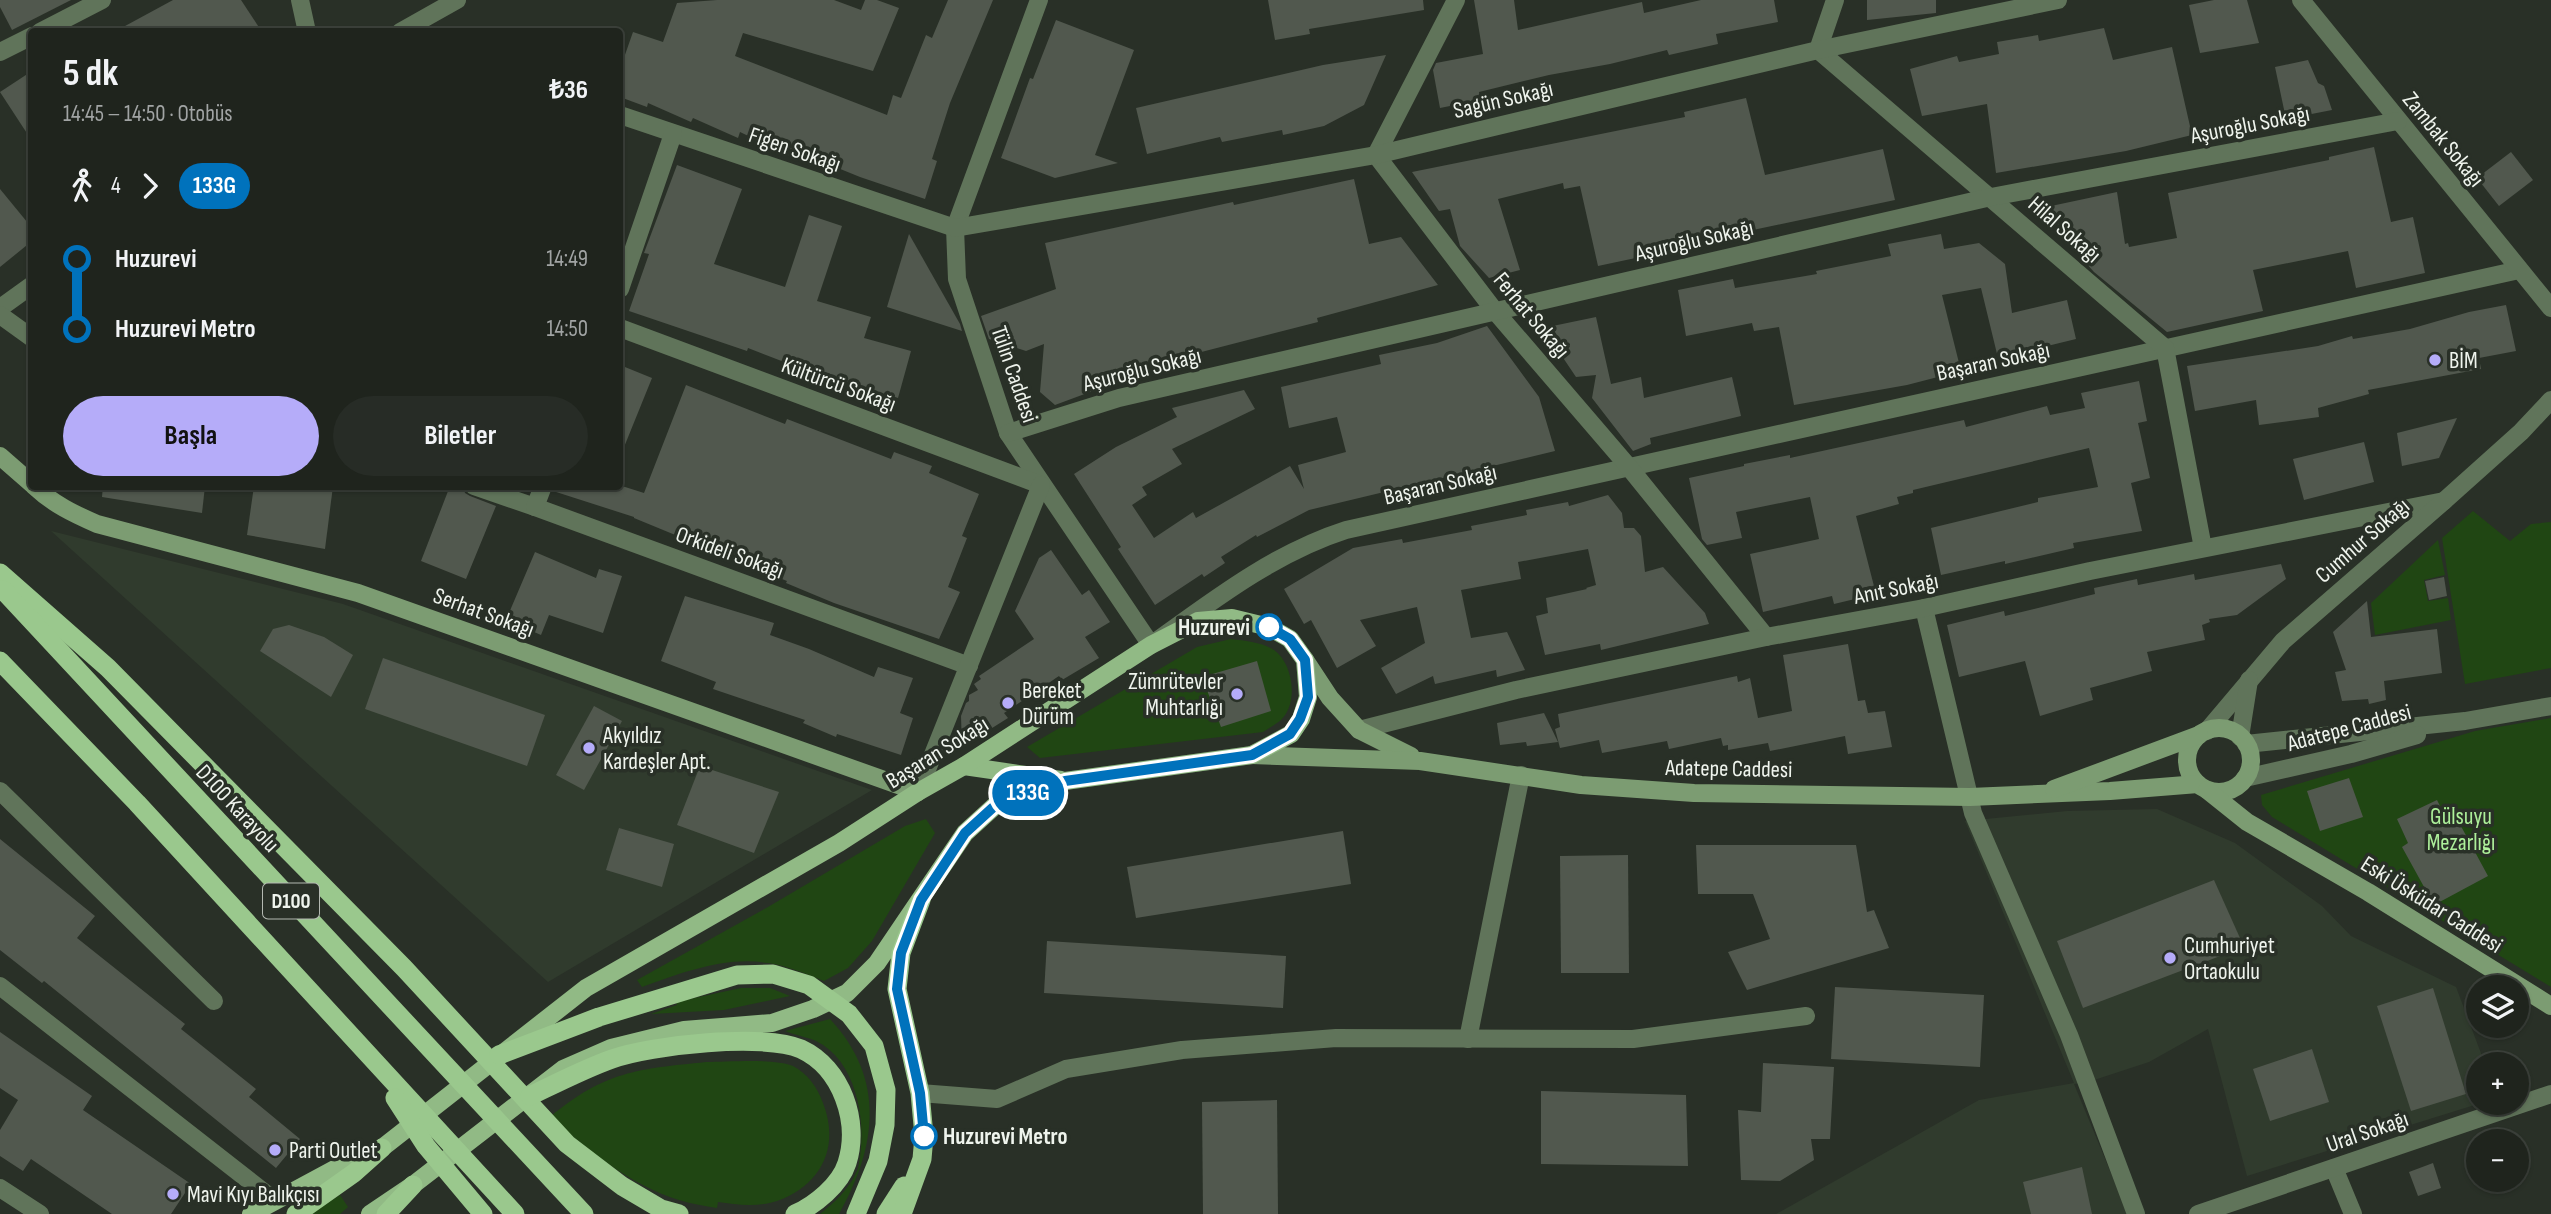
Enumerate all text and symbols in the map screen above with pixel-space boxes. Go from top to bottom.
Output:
text: 5 dk [63,51,118,96]
text: ₺36 [549,75,588,106]
street label: Sagün Sokağı [1451,75,1556,125]
street label: Zambak Sokağı [2396,86,2490,193]
text: 14:45 – 14:50 · Otobüs [63,100,233,128]
street label: Aşuroğlu Sokağı [2187,100,2312,150]
street label: Figen Sokağı [745,121,844,179]
icon: walk [63,167,101,205]
icon: forward [131,167,169,205]
text: 133G [193,171,236,200]
text: 4 [111,172,121,200]
street label: Hilal Sokağı [2022,190,2107,269]
street label: Aşuroğlu Sokağı [1631,214,1756,268]
text: Huzurevi [115,244,196,275]
text: 14:49 [546,245,588,273]
street label: Ferhat Sokağı [1487,267,1575,365]
text: Huzurevi Metro [115,314,256,345]
text: 14:50 [547,315,588,343]
street label: Tülin Caddesi [984,322,1044,426]
street label: Başaran Sokağı [1934,336,2052,388]
street label: Aşuroğlu Sokağı [1079,342,1204,398]
place label: BİM [2449,347,2478,375]
street label: Kültürcü Sokağı [778,351,900,419]
marker: BİM [2427,352,2443,368]
button: Başla [63,396,319,476]
button: Biletler [333,396,588,476]
street label: Başaran Sokağı [1381,458,1500,512]
street label: Cumhur Sokağı [2310,492,2415,589]
street label: Orkideli Sokağı [672,520,788,585]
street label: Anıt Sokağı [1851,567,1941,611]
street label: Serhat Sokağı [429,582,538,644]
place label: Huzurevi [1178,614,1250,642]
marker: Huzurevi [1256,614,1282,640]
place label: Zümrütevler Muhtarlığı [1128,668,1223,722]
place label: Bereket Dürüm [1022,677,1082,731]
marker: Zümrütevler Muhtarlığı [1229,686,1245,702]
marker: Bereket Dürüm [1000,695,1016,711]
street label: Adatepe Caddesi [2283,698,2414,758]
street label: Başaran Sokağı [881,710,994,795]
place label: Akyıldız Kardeşler Apt. [602,722,711,776]
marker: Akyıldız Kardeşler Apt. [581,740,597,756]
street label: Adatepe Caddesi [1664,754,1793,784]
street label: D100 Karayolu [190,759,285,858]
line badge: 133G [979,770,1077,816]
text: 133G [1006,778,1050,807]
park label: Gülsuyu Mezarlığı [2427,803,2495,857]
street label: Eski Üsküdar Caddesi [2355,850,2507,960]
road number: D100 [263,884,319,918]
place label: Cumhuriyet Ortaokulu [2184,932,2275,986]
marker: Cumhuriyet Ortaokulu [2162,950,2178,966]
map controls [2466,975,2529,1192]
button: layers [2466,975,2529,1038]
button: + [2466,1052,2529,1115]
street label: Ural Sokağı [2323,1105,2412,1159]
marker: Huzurevi Metro [911,1123,937,1149]
place label: Huzurevi Metro [943,1123,1067,1151]
button: − [2466,1129,2529,1192]
place label: Parti Outlet [289,1137,378,1165]
marker: Parti Outlet [267,1142,283,1158]
place label: Mavi Kıyı Balıkçısı [187,1181,320,1209]
marker: Mavi Kıyı Balıkçısı [165,1186,181,1202]

